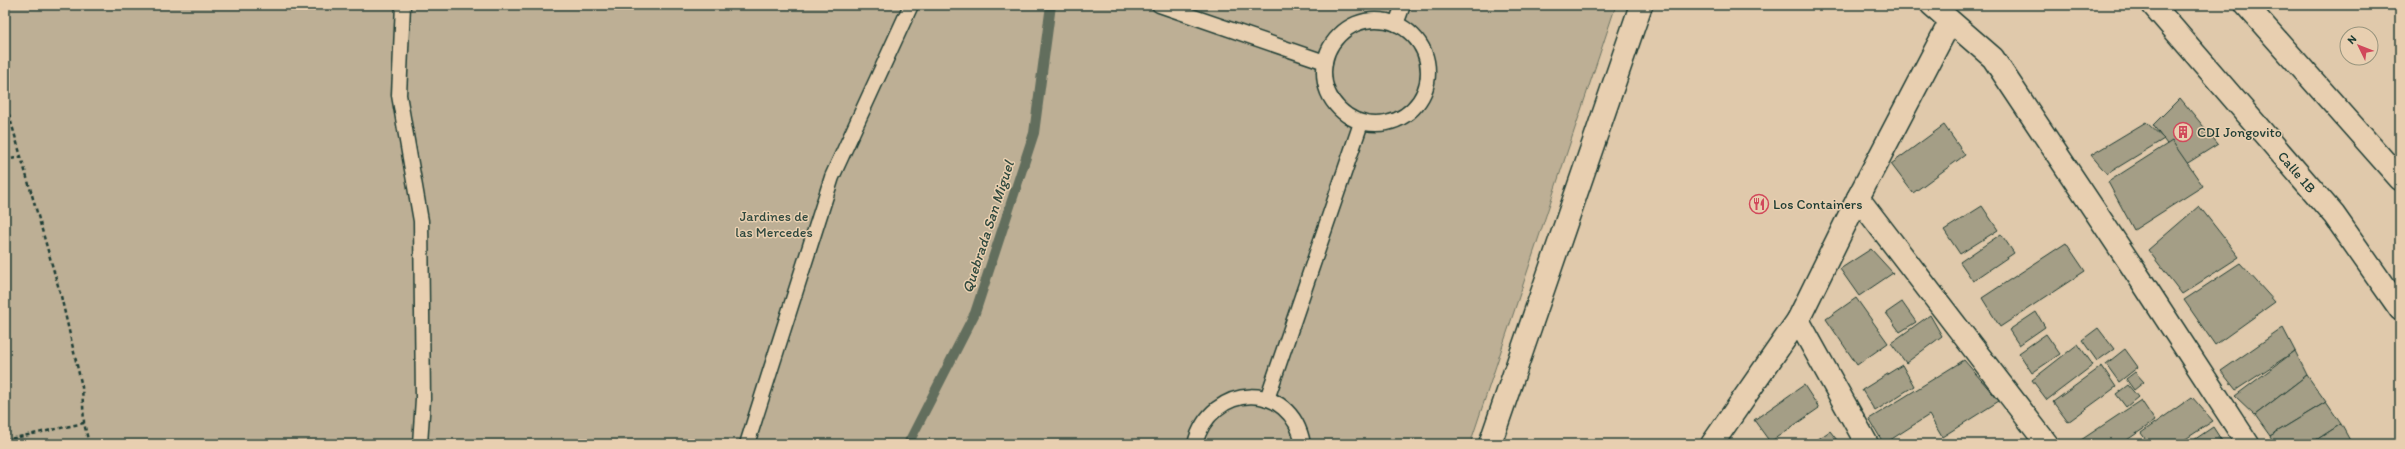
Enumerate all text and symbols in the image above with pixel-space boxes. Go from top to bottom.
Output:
north arrow [2339,26,2379,66]
text: N [2345,32,2359,47]
building icon: CDI Jongovito [2172,121,2194,143]
place label: CDI Jongovito [2197,124,2282,141]
street label: Calle 1B [2274,148,2319,197]
water label: Quebrada San Miguel [958,157,1018,295]
restaurant icon: Los Containers [1748,193,1770,215]
place label: Los Containers [1773,196,1862,213]
park label: Jardines de las Mercedes [735,208,813,241]

